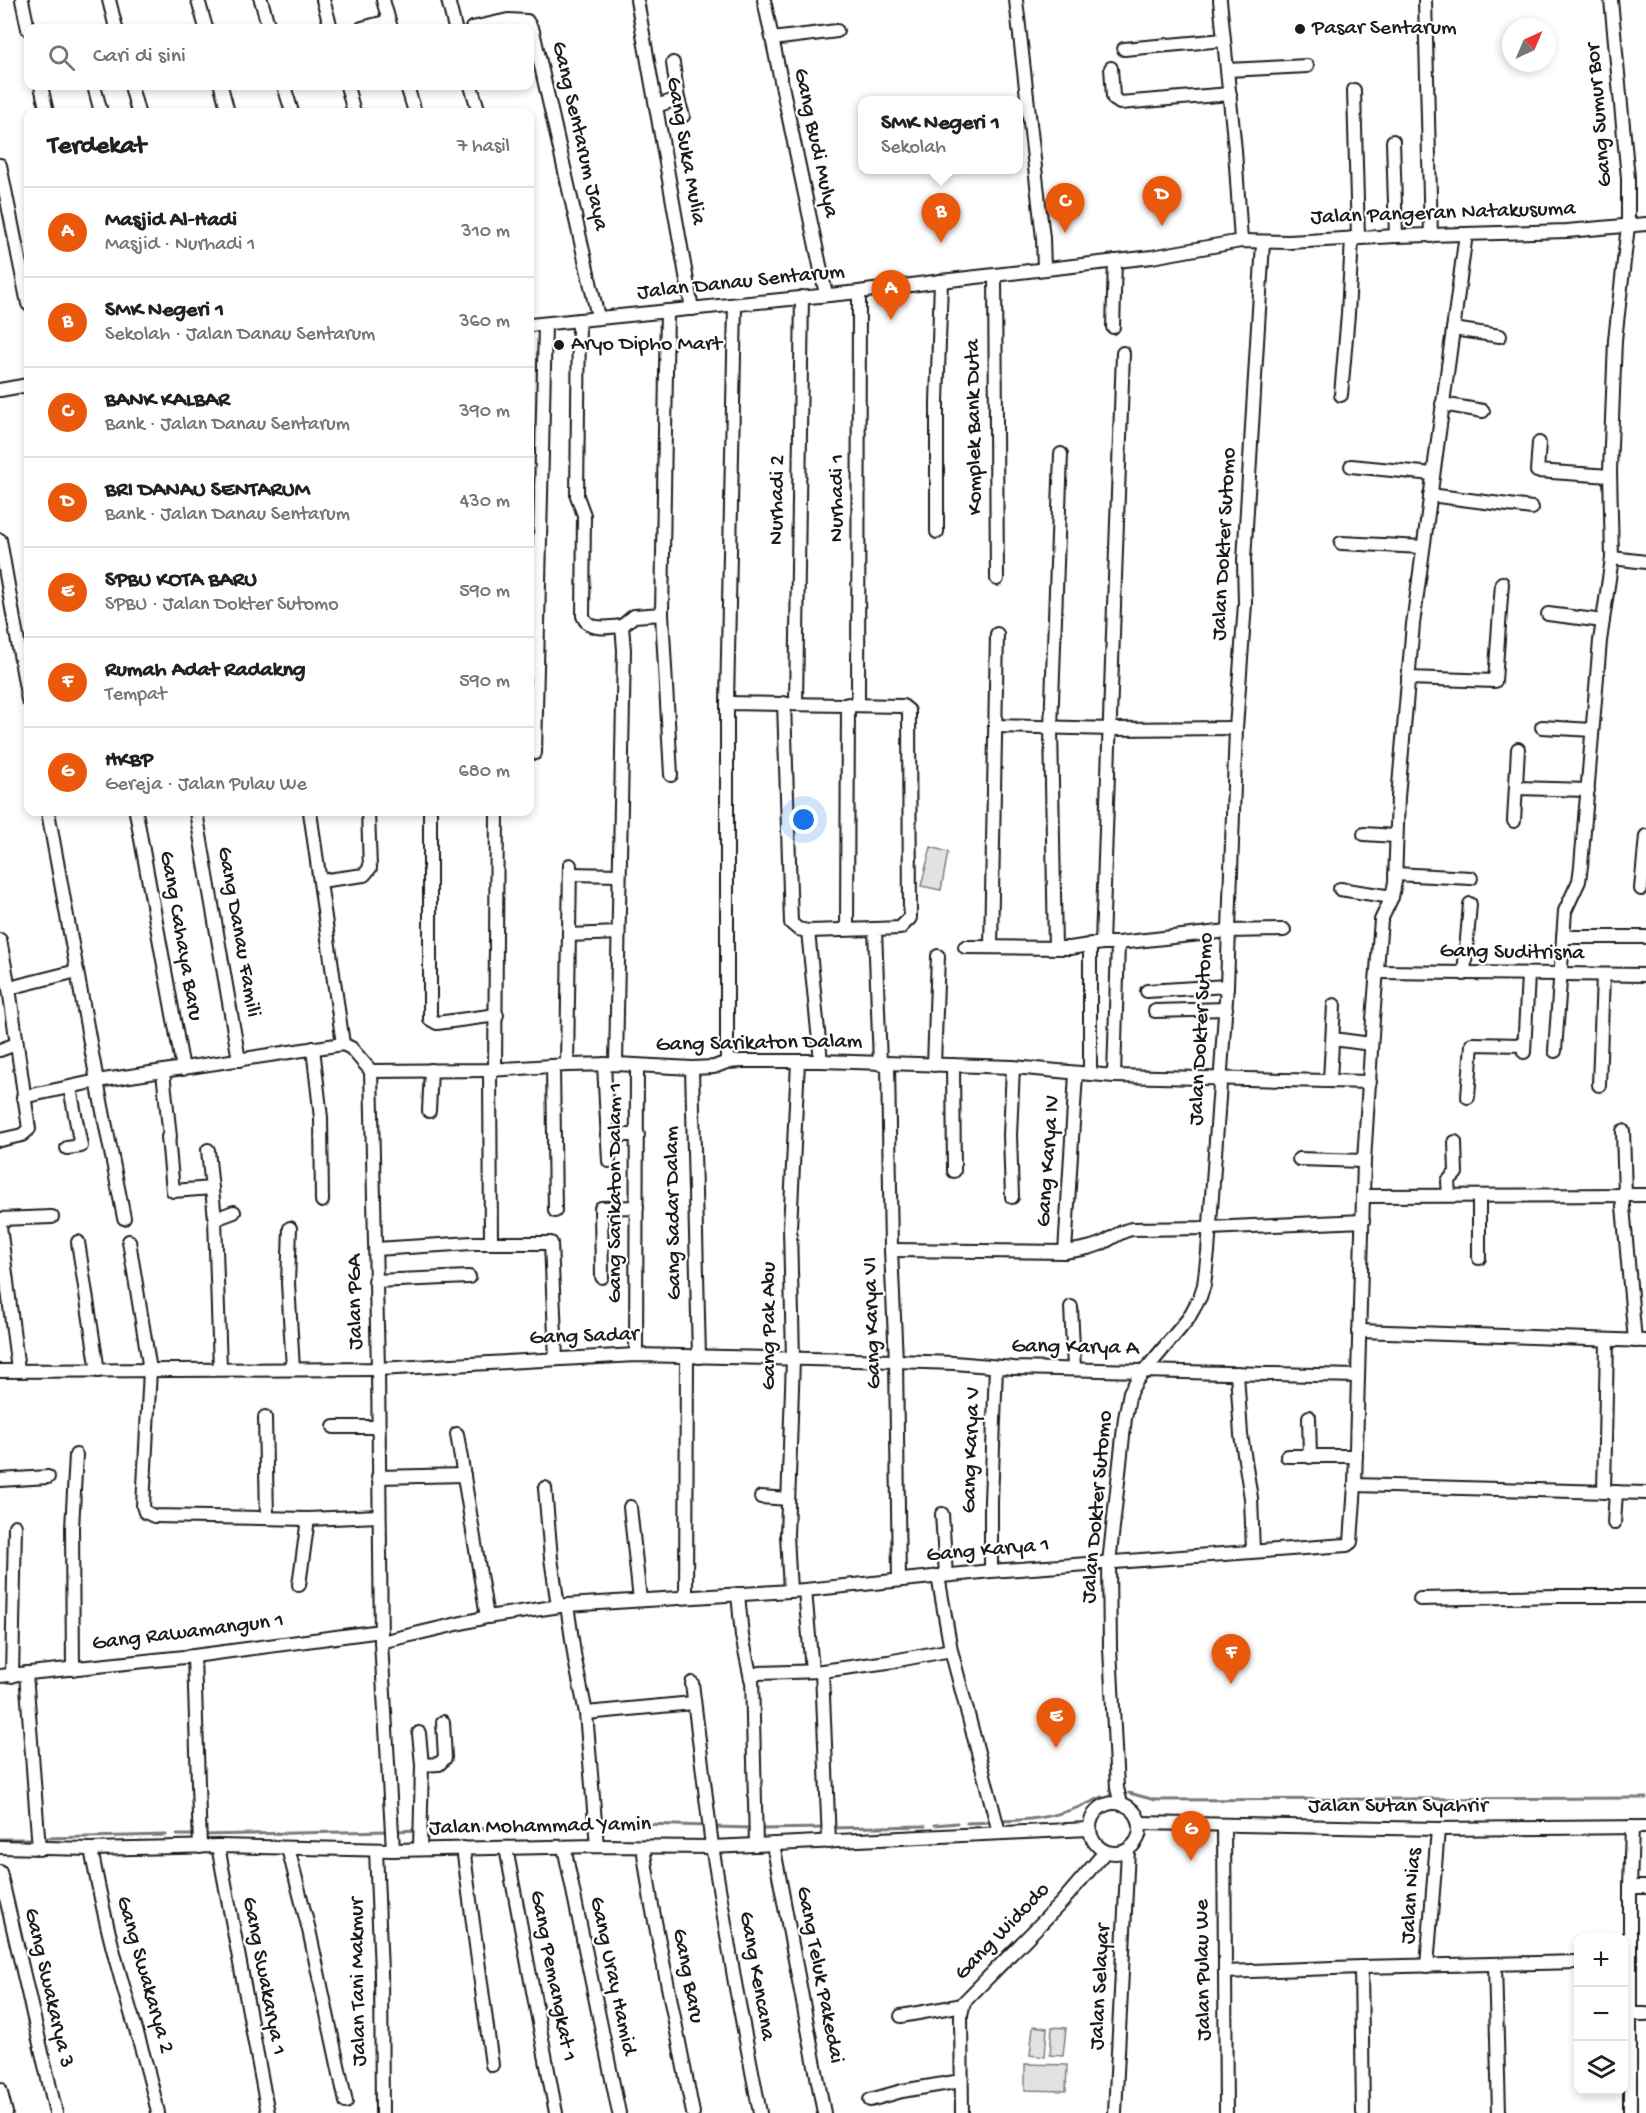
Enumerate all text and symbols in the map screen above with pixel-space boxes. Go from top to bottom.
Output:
place label: Pasar Sentarum [1311,16,1457,42]
north arrow [1502,18,1556,72]
marker: Pasar Sentarum [1293,22,1307,36]
search box [24,24,534,90]
street label: Gang Sentarum Jaya [545,39,614,234]
street label: Gang Sumur Bor [1581,40,1619,188]
icon: search [45,41,78,74]
text: Cari di sini [93,44,186,70]
street label: Gang Budi Mulya [786,66,844,221]
street label: Gang Suka Mulia [659,75,711,228]
popup [858,96,1023,174]
text: SMK Negeri 1 [881,111,1000,137]
text: Terdekat [48,132,146,163]
text: 7 hasil [457,136,510,159]
text: Sekolah [881,137,946,160]
pin: D [1142,176,1182,226]
pin: C [1046,184,1084,233]
pin: B [922,194,960,243]
street label: Jalan Pangeran Natakusuma [1310,196,1577,232]
text: Masjid Al-Hadi [105,208,237,234]
text: A [62,221,73,244]
text: 310 m [461,221,510,244]
text: Masjid · Nurhadi 1 [105,234,255,257]
street label: Jalan Danau Sentarum [636,259,846,307]
pin: A [872,270,910,320]
text: SMK Negeri 1 [105,298,224,324]
text: B [62,311,73,334]
text: 360 m [459,311,510,334]
text: Sekolah · Jalan Danau Sentarum [105,324,375,347]
place label: Aryo Dipho Mart [571,332,724,358]
marker: Aryo Dipho Mart [552,338,566,352]
street label: Komplek Bank Duta [960,338,990,515]
text: BANK KALBAR [105,388,230,414]
text: C [62,401,73,424]
text: 390 m [459,401,510,424]
text: Bank · Jalan Danau Sentarum [105,414,350,437]
street label: Jalan Dokter Sutomo [1207,447,1243,641]
street label: Nurhadi 2 [764,454,792,545]
street label: Nurhadi 1 [825,454,851,542]
text: BRI DANAU SENTARUM [105,478,310,504]
text: D [61,491,74,514]
text: 430 m [460,491,510,514]
text: Bank · Jalan Danau Sentarum [105,504,350,527]
text: SPBU KOTA BARU [105,568,257,594]
text: E [61,581,74,604]
text: 590 m [459,581,510,604]
text: SPBU · Jalan Dokter Sutomo [105,594,339,617]
text: Rumah Adat Radakng [105,658,306,684]
text: F [62,671,73,694]
text: 590 m [459,671,510,694]
text: Tempat [105,684,166,707]
text: HKBP [105,748,153,774]
text: G [61,761,74,784]
text: 680 m [459,761,510,784]
text: Gereja · Jalan Pulau We [105,774,307,797]
your location [789,805,818,834]
street label: Gang Danau Famili [210,845,266,1019]
street label: Gang Cahaya Baru [152,849,208,1023]
street label: Jalan Dokter Sutomo [1184,932,1220,1126]
street label: Gang Suditrisna [1439,939,1585,967]
street label: Gang Sarikaton Dalam [656,1029,863,1059]
street label: Gang Sarikaton Dalam 1 [603,1083,629,1303]
street label: Gang Karya IV [1031,1094,1067,1228]
street label: Gang Sadar Dalam [659,1125,689,1300]
street label: Jalan PGA [342,1253,370,1350]
street label: Gang Karya VI [858,1257,888,1389]
street label: Gang Pak Abu [757,1262,783,1390]
street label: Gang Sadar [529,1322,641,1352]
street label: Gang Karya A [1011,1334,1140,1362]
street label: Gang Karya V [957,1386,987,1514]
street label: Jalan Dokter Sutomo [1077,1410,1119,1604]
street label: Gang Karya 1 [925,1533,1051,1569]
street label: Gang Rawamangun 1 [91,1608,285,1658]
pin: F [1212,1634,1250,1684]
pin: E [1036,1698,1076,1748]
street label: Jalan Sutan Syahrir [1308,1794,1490,1820]
street label: Jalan Mohammad Yamin [429,1812,652,1842]
pin: G [1172,1812,1210,1861]
street label: Jalan Nias [1396,1846,1428,1945]
street label: Gang Widodo [950,1878,1056,1986]
street label: Gang Teluk Pakedai [789,1884,849,2066]
street label: Gang Pemangkat 1 [523,1888,581,2064]
street label: Gang Swakarya 2 [109,1893,179,2057]
street label: Gang Swakarya 1 [235,1895,291,2057]
street label: Jalan Tani Makmur [344,1895,373,2067]
street label: Gang Uray Hamid [583,1895,642,2060]
street label: Jalan Pulau We [1190,1898,1218,2041]
street label: Gang Swakarya 3 [17,1906,79,2070]
street label: Gang Kencana [732,1909,780,2043]
street label: Jalan Selayar [1085,1921,1117,2051]
street label: Gang Baru [665,1926,709,2026]
map controls [1574,1933,1628,2095]
button: + [1574,1933,1628,1987]
button: − [1574,1987,1628,2041]
button: layers [1574,2041,1628,2095]

